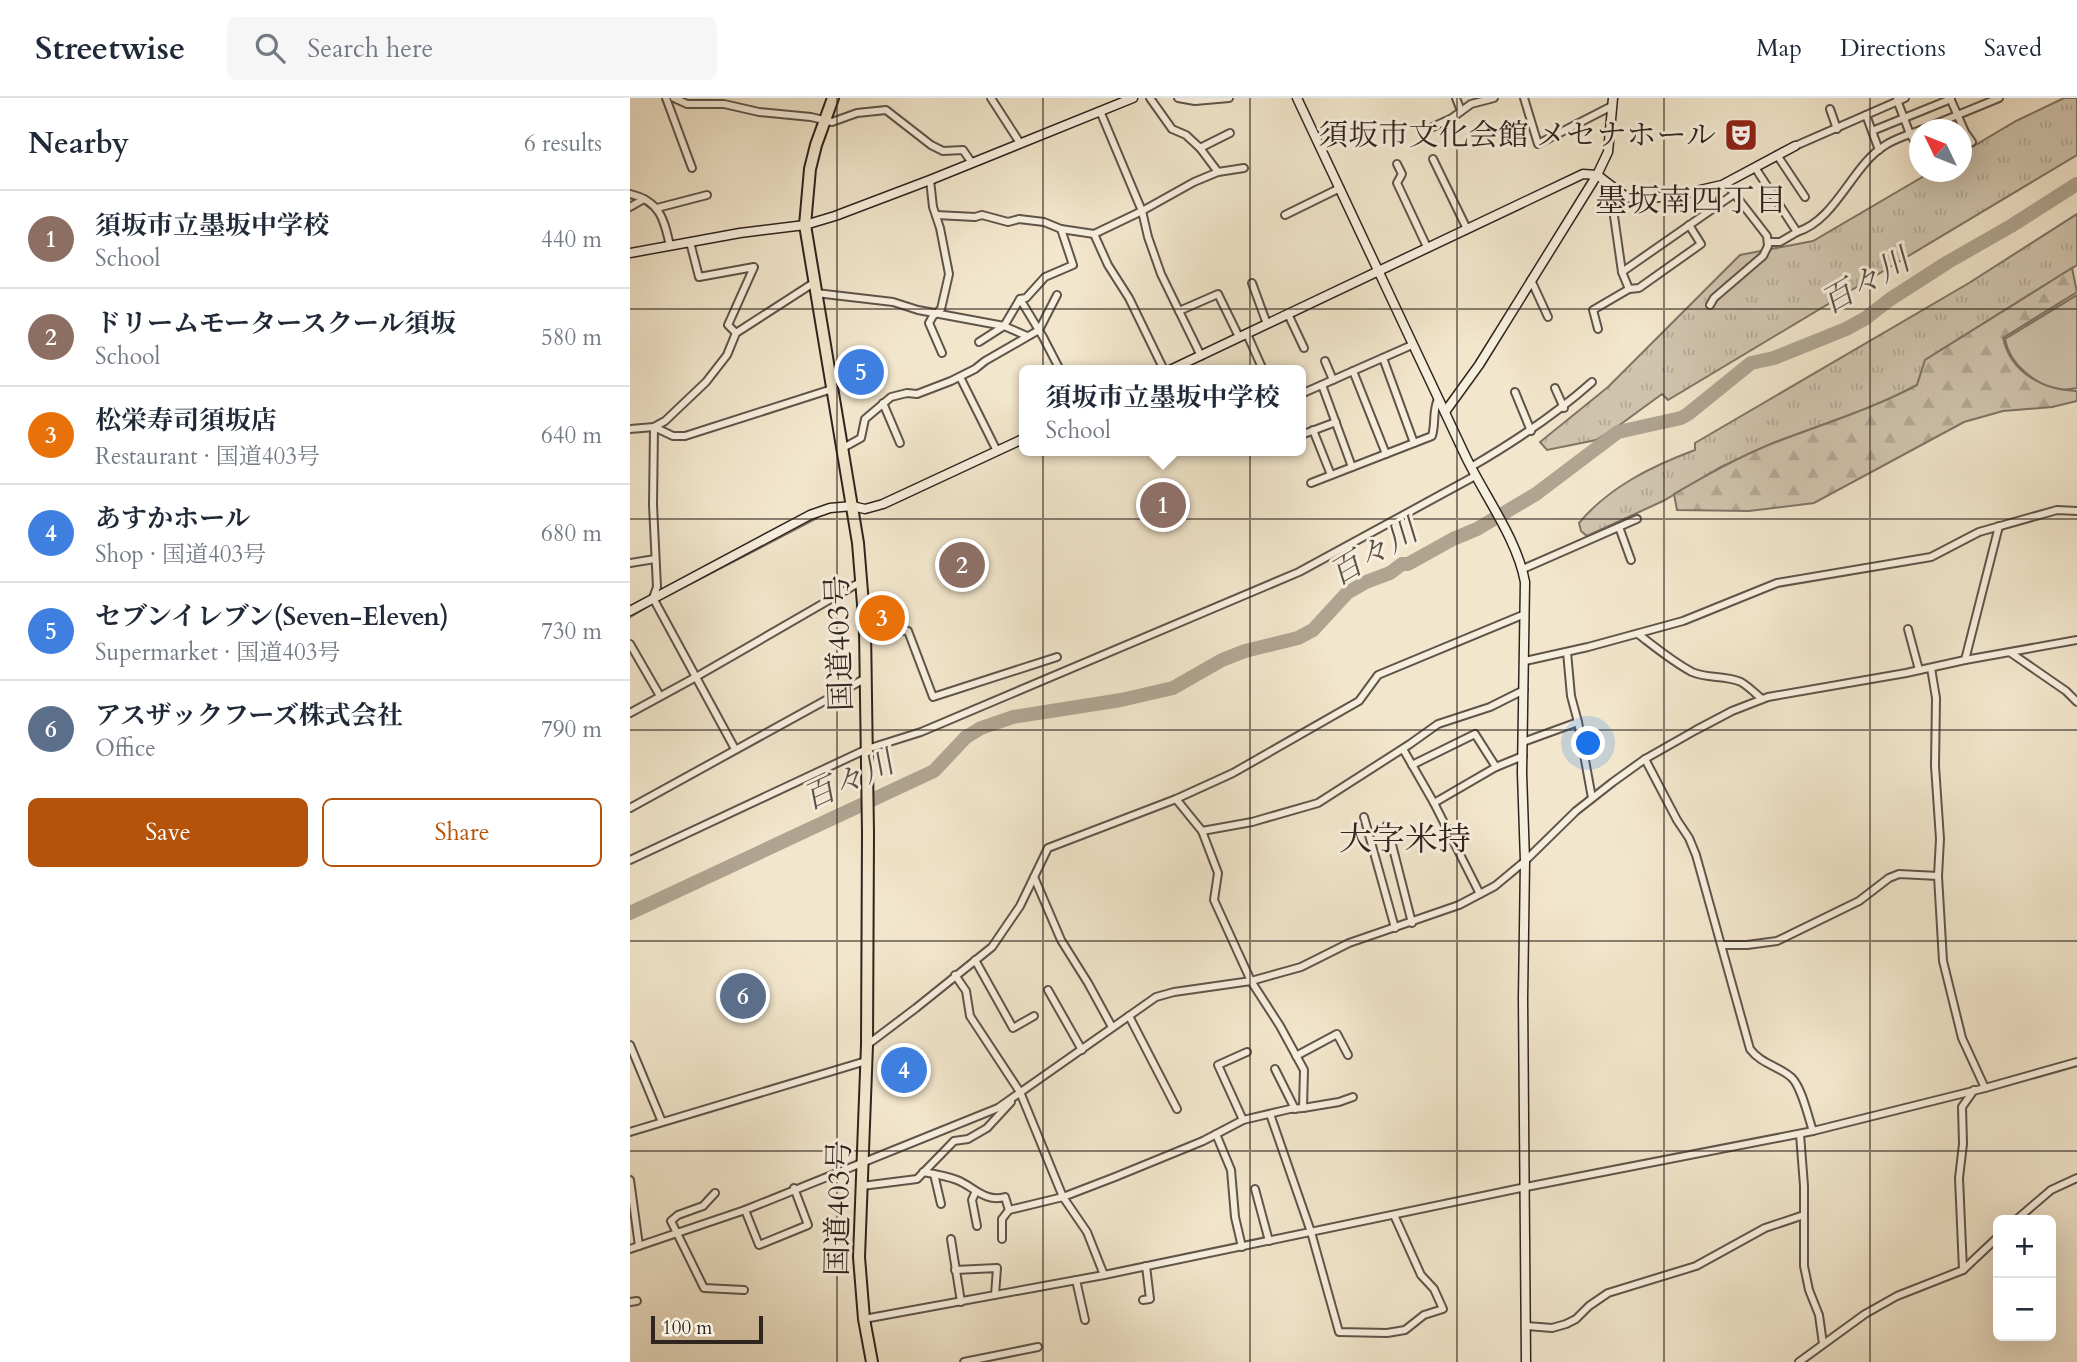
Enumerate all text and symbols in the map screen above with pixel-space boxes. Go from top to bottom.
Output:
search box [227,17,717,80]
text: Streetwise [35,26,185,71]
icon: search [251,29,289,67]
text: Search here [307,31,433,66]
text: Map [1756,32,1802,65]
text: Directions [1840,32,1946,65]
text: Saved [1984,32,2042,65]
place label: 須坂市文化会館 メセナホール [1319,115,1716,156]
theatre icon: 須坂市文化会館 メセナホール [1722,116,1760,154]
north arrow [1909,119,1972,182]
text: Nearby [28,123,129,164]
text: 6 results [524,128,602,159]
district label: 墨坂南四丁目 [1595,179,1787,223]
text: 須坂市立墨坂中学校 [95,208,329,243]
text: 1 [45,224,57,255]
text: 440 m [541,224,602,255]
water label: 百々川 [1813,237,1921,325]
text: School [95,243,160,274]
text: ドリームモータースクール須坂 [95,306,456,341]
text: 2 [45,322,57,353]
text: 580 m [541,322,602,353]
text: School [95,341,160,372]
pin: 5 [838,346,884,398]
popup [1019,365,1306,456]
text: 須坂市立墨坂中学校 [1045,380,1280,415]
text: 松栄寿司須坂店 [95,403,277,438]
text: School [1045,415,1111,446]
text: 3 [45,420,57,451]
text: 640 m [541,420,602,451]
text: Restaurant · 国道403号 [95,441,320,472]
pin: 1 [1140,479,1186,531]
text: あすかホール [95,501,250,536]
water label: 百々川 [1321,508,1429,596]
text: 4 [45,518,57,549]
text: 680 m [541,518,602,549]
text: Shop · 国道403号 [95,539,266,570]
pin: 2 [939,539,985,591]
street label: 国道403号 [817,574,862,712]
pin: 3 [859,592,905,644]
text: セブンイレブン(Seven-Eleven) [95,599,449,634]
text: 5 [45,616,57,647]
text: 730 m [541,616,602,647]
text: Supermarket · 国道403号 [95,637,341,668]
text: アスザックフーズ株式会社 [95,698,403,733]
text: 6 [45,714,57,745]
text: 790 m [541,714,602,745]
your location [1571,726,1605,760]
text: Office [95,733,156,764]
water label: 百々川 [796,739,904,821]
button: Save [28,798,308,867]
button: Share [322,798,602,867]
district label: 大字米持 [1339,817,1471,862]
pin: 6 [720,970,766,1022]
pin: 4 [881,1044,927,1096]
street label: 国道403号 [817,1140,860,1276]
map controls [1993,1215,2056,1341]
button: + [1993,1215,2056,1278]
button: − [1993,1278,2056,1341]
scale bar [651,1313,763,1345]
text: 100 m [662,1315,712,1341]

